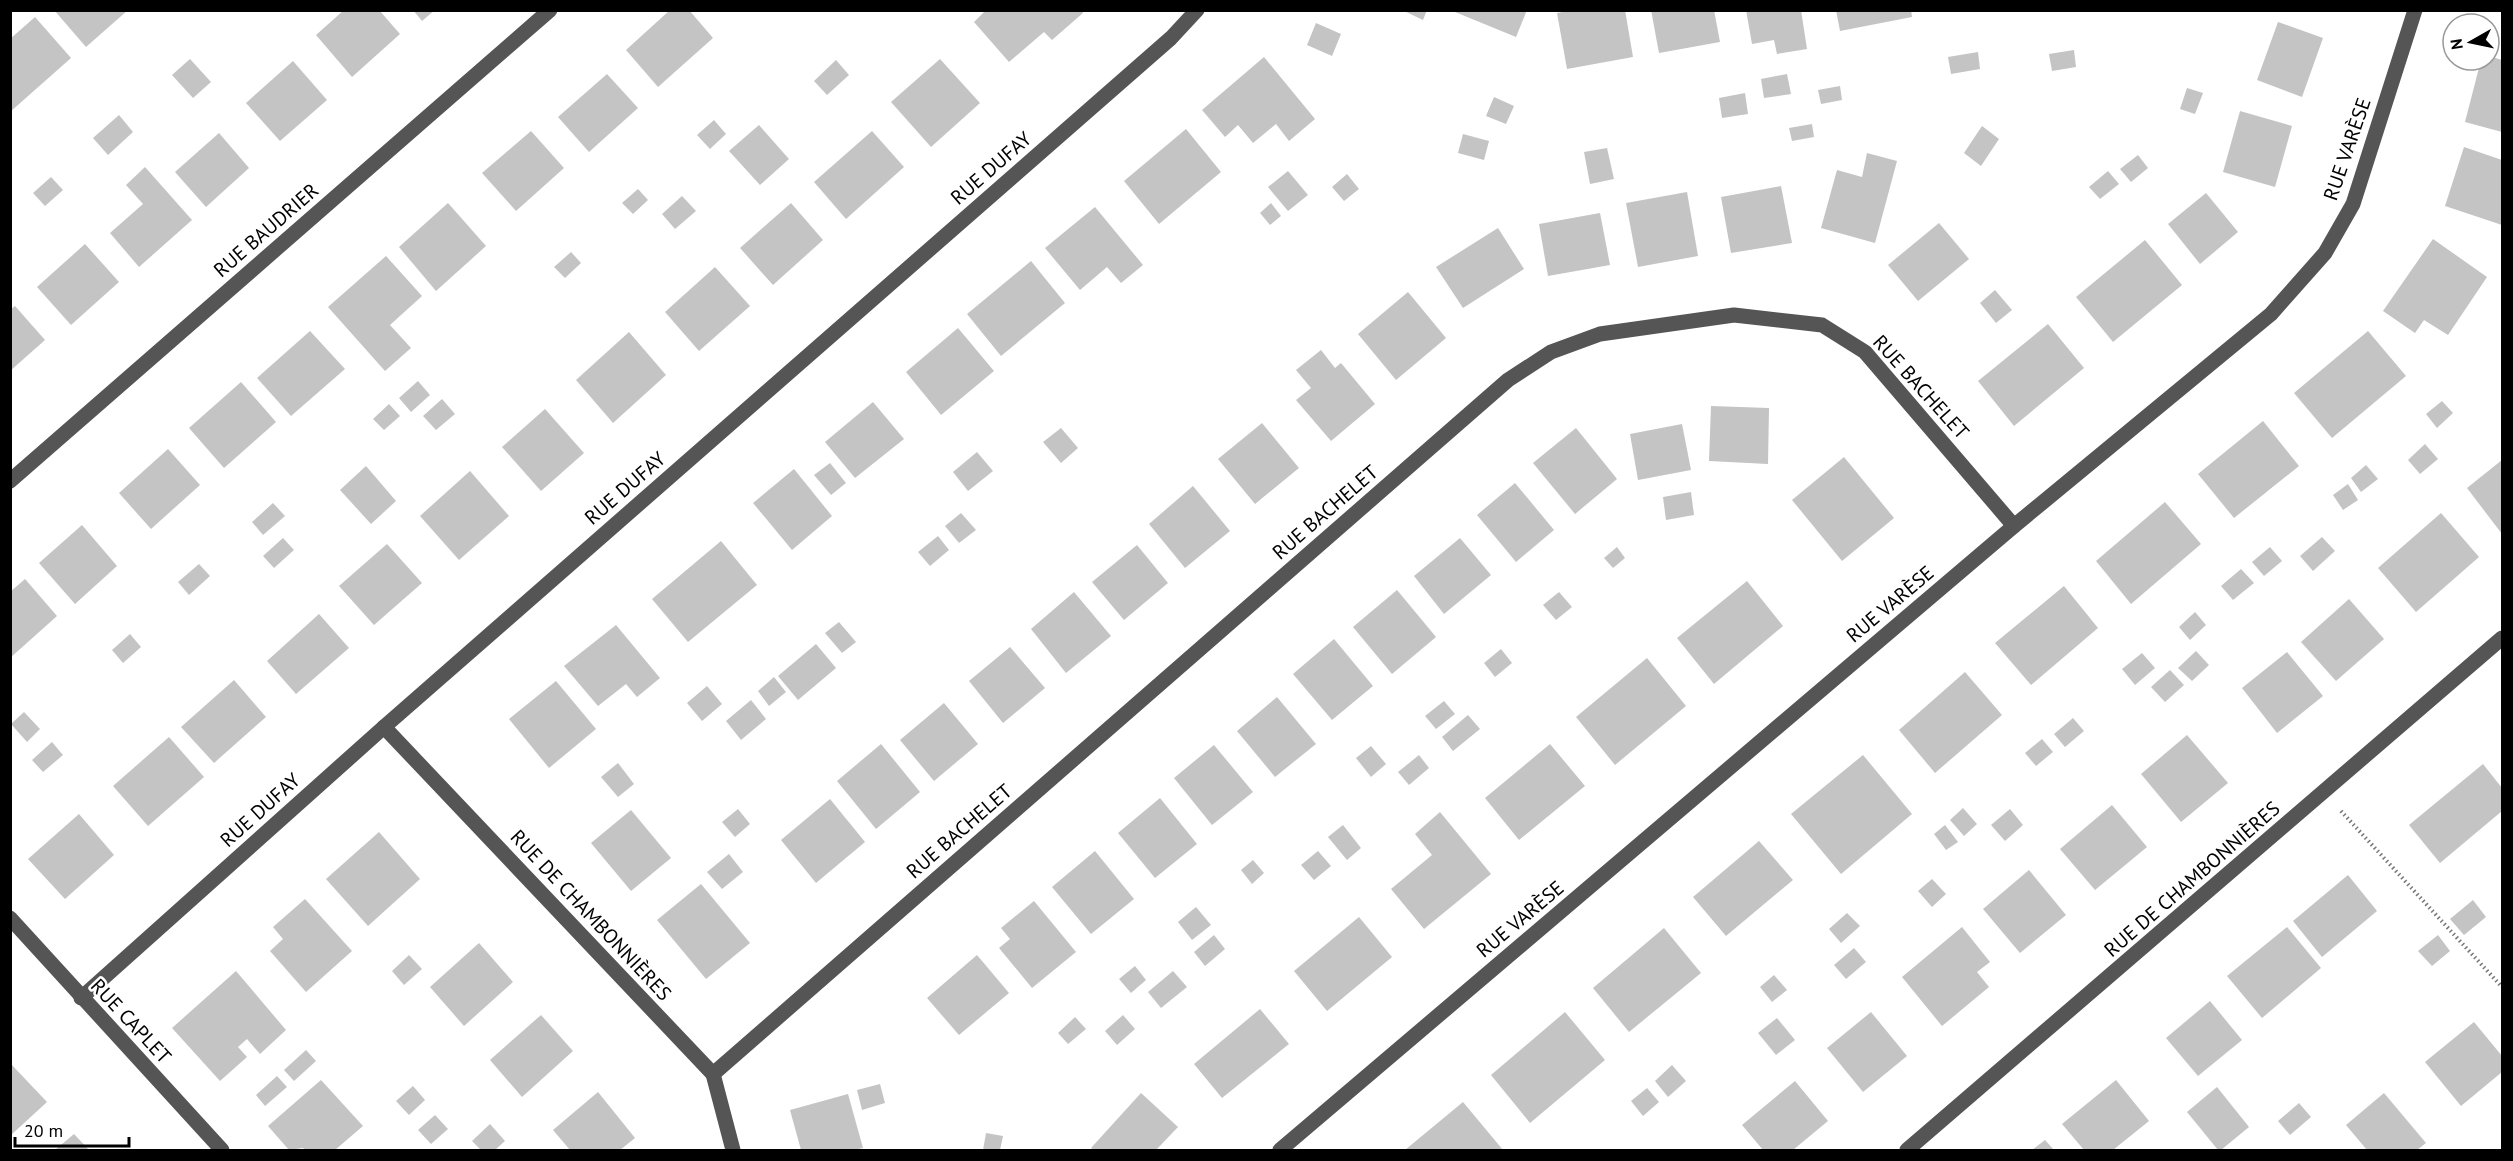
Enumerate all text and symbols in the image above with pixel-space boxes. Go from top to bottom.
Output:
north arrow [2441,12,2501,72]
text: N [2445,38,2467,51]
street label: RUE VARÈSE [2317,94,2377,204]
street label: RUE DUFAY [945,125,1038,210]
street label: RUE BAUDRIER [208,177,324,283]
street label: RUE BACHELET [1867,329,1975,445]
street label: RUE DUFAY [579,445,672,530]
street label: RUE BACHELET [1267,459,1383,565]
street label: RUE VARÈSE [1841,560,1939,648]
street label: RUE DUFAY [215,767,306,853]
street label: RUE BACHELET [901,778,1017,884]
street label: RUE DE CHAMBONNIÈRES [2099,796,2285,962]
street label: RUE DE CHAMBONNIÈRES [505,824,677,1006]
street label: RUE VARÈSE [1471,875,1569,963]
street label: RUE CAPLET [85,973,177,1069]
scale bar [15,1110,129,1148]
text: 20 m [24,1119,63,1142]

